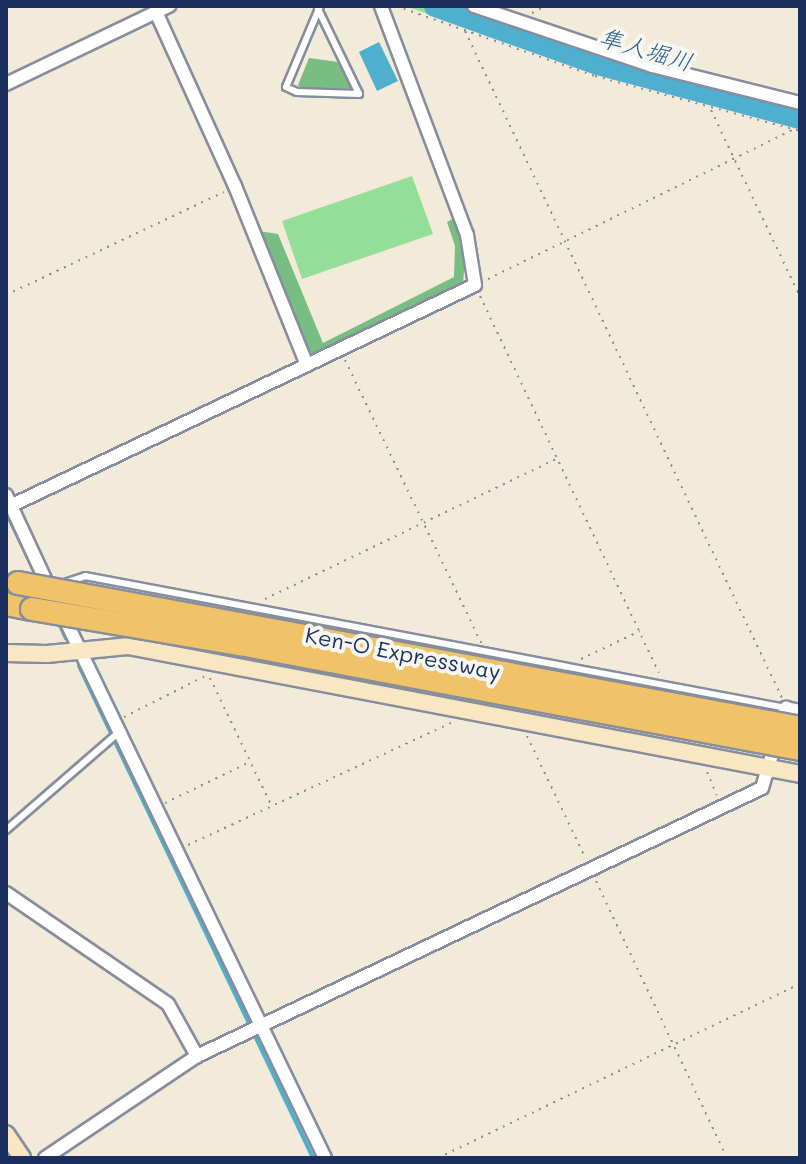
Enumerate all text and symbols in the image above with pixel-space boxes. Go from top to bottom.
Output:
water label: 隼人堀川 [596,22,696,76]
street label: Ken-O Expressway [303,621,503,685]

